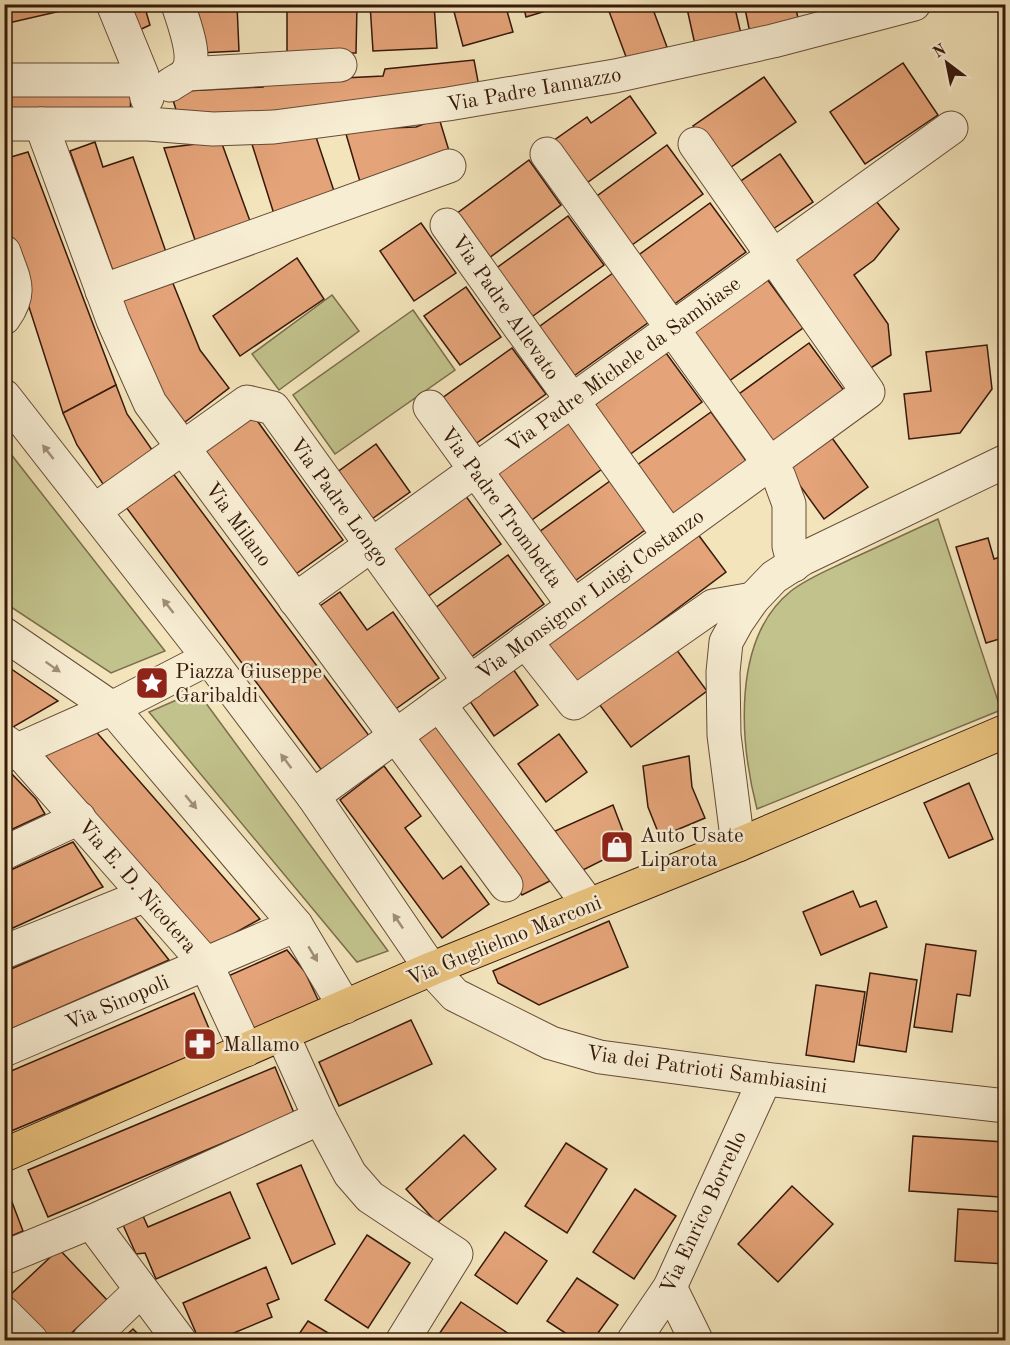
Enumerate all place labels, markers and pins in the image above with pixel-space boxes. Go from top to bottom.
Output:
place label: Piazza Giuseppe Garibaldi [175,662,322,707]
place icon: Piazza Giuseppe Garibaldi [134,665,170,701]
place label: Auto Usate Liparota [640,826,744,871]
shop icon: Auto Usate Liparota [599,829,635,865]
pharmacy icon: Mallamo [182,1026,218,1062]
place label: Mallamo [223,1035,300,1056]

